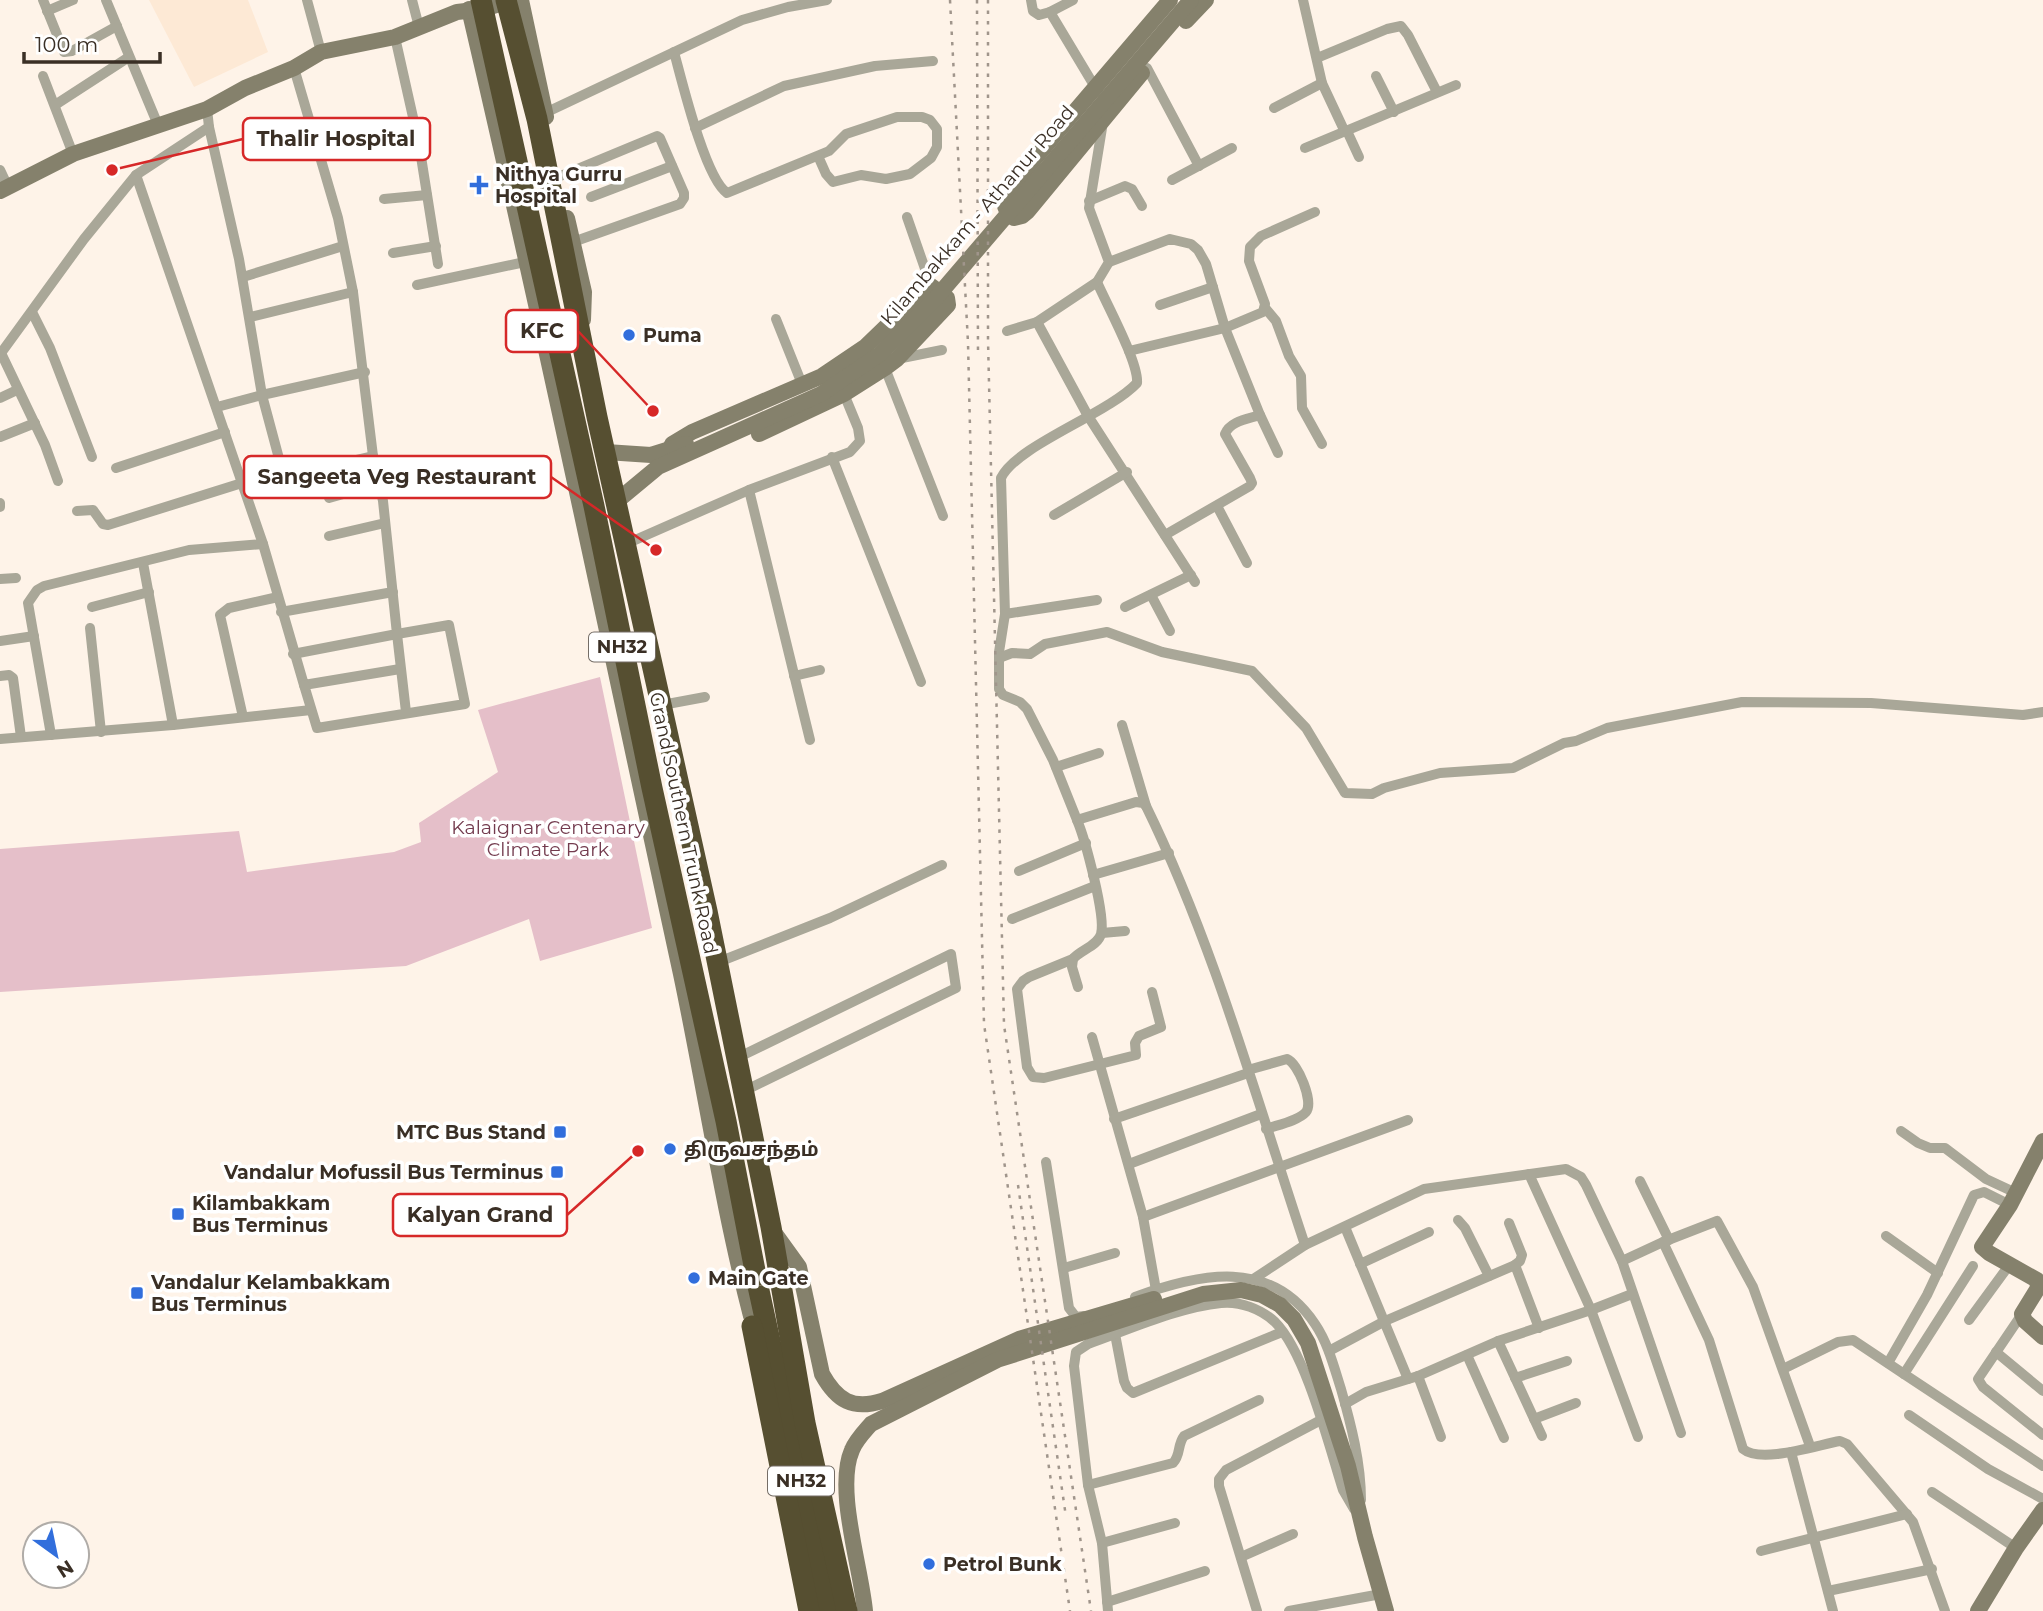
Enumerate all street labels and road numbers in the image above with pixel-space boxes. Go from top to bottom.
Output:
street label: Kilambakkam - Athanur Road [876,101,1079,330]
road number: NH32 [589,632,655,662]
street label: Grand Southern Trunk Road [645,690,723,956]
road number: NH32 [768,1466,834,1496]

